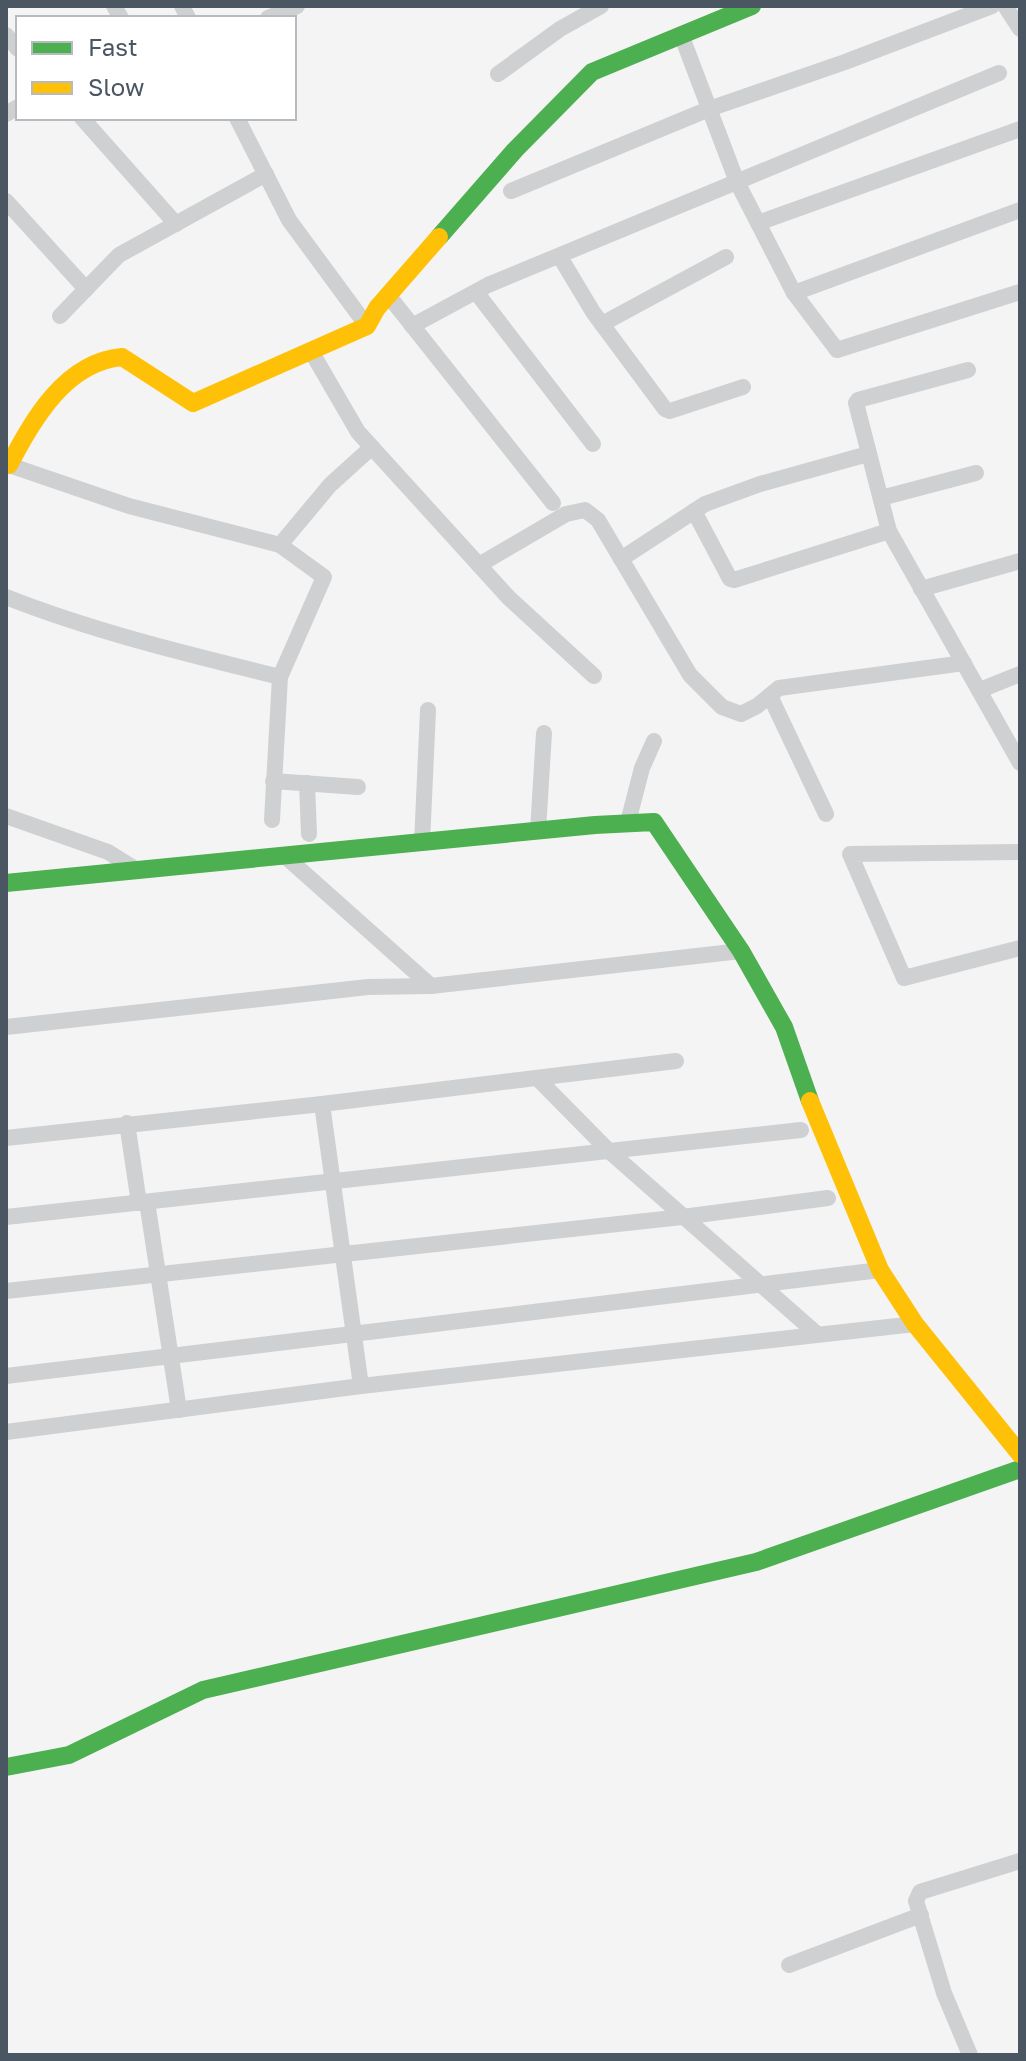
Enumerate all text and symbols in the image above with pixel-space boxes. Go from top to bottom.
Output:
legend [16,16,296,120]
text: Fast [88,32,138,61]
text: Slow [88,72,144,101]

